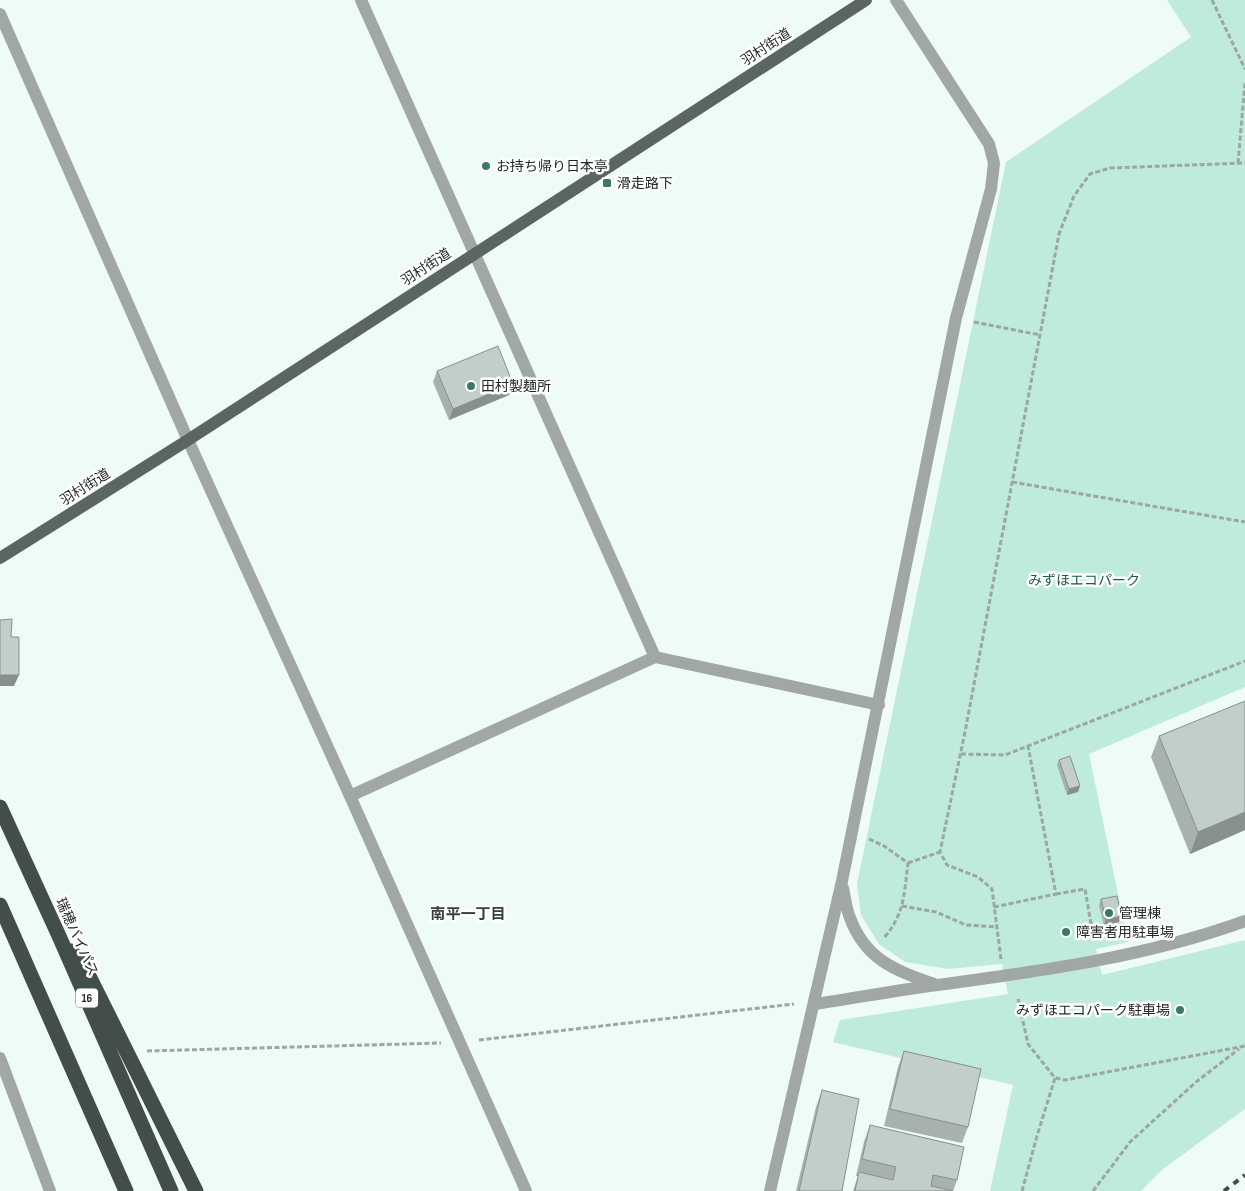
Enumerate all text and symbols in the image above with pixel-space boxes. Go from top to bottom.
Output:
street label: 羽村街道 [738,25,794,69]
place label: お持ち帰り日本亭 [496,158,608,175]
marker: お持ち帰り日本亭 [480,160,492,172]
place label: 滑走路下 [617,175,673,192]
marker: 滑走路下 [601,177,613,189]
street label: 羽村街道 [398,245,454,289]
place label: 田村製麺所 [481,378,551,395]
marker: 田村製麺所 [465,380,477,392]
street label: 羽村街道 [57,465,113,509]
park label: みずほエコパーク [1028,572,1140,589]
street label: 瑞穂バイパス [52,895,102,979]
district label: 南平一丁目 [430,905,506,924]
place label: 管理棟 [1119,905,1161,922]
marker: 管理棟 [1103,907,1115,919]
place label: 障害者用駐車場 [1076,924,1174,941]
marker: 障害者用駐車場 [1060,926,1072,938]
road number: 16 [76,988,98,1008]
place label: みずほエコパーク駐車場 [1016,1002,1170,1019]
marker: みずほエコパーク駐車場 [1174,1004,1186,1016]

